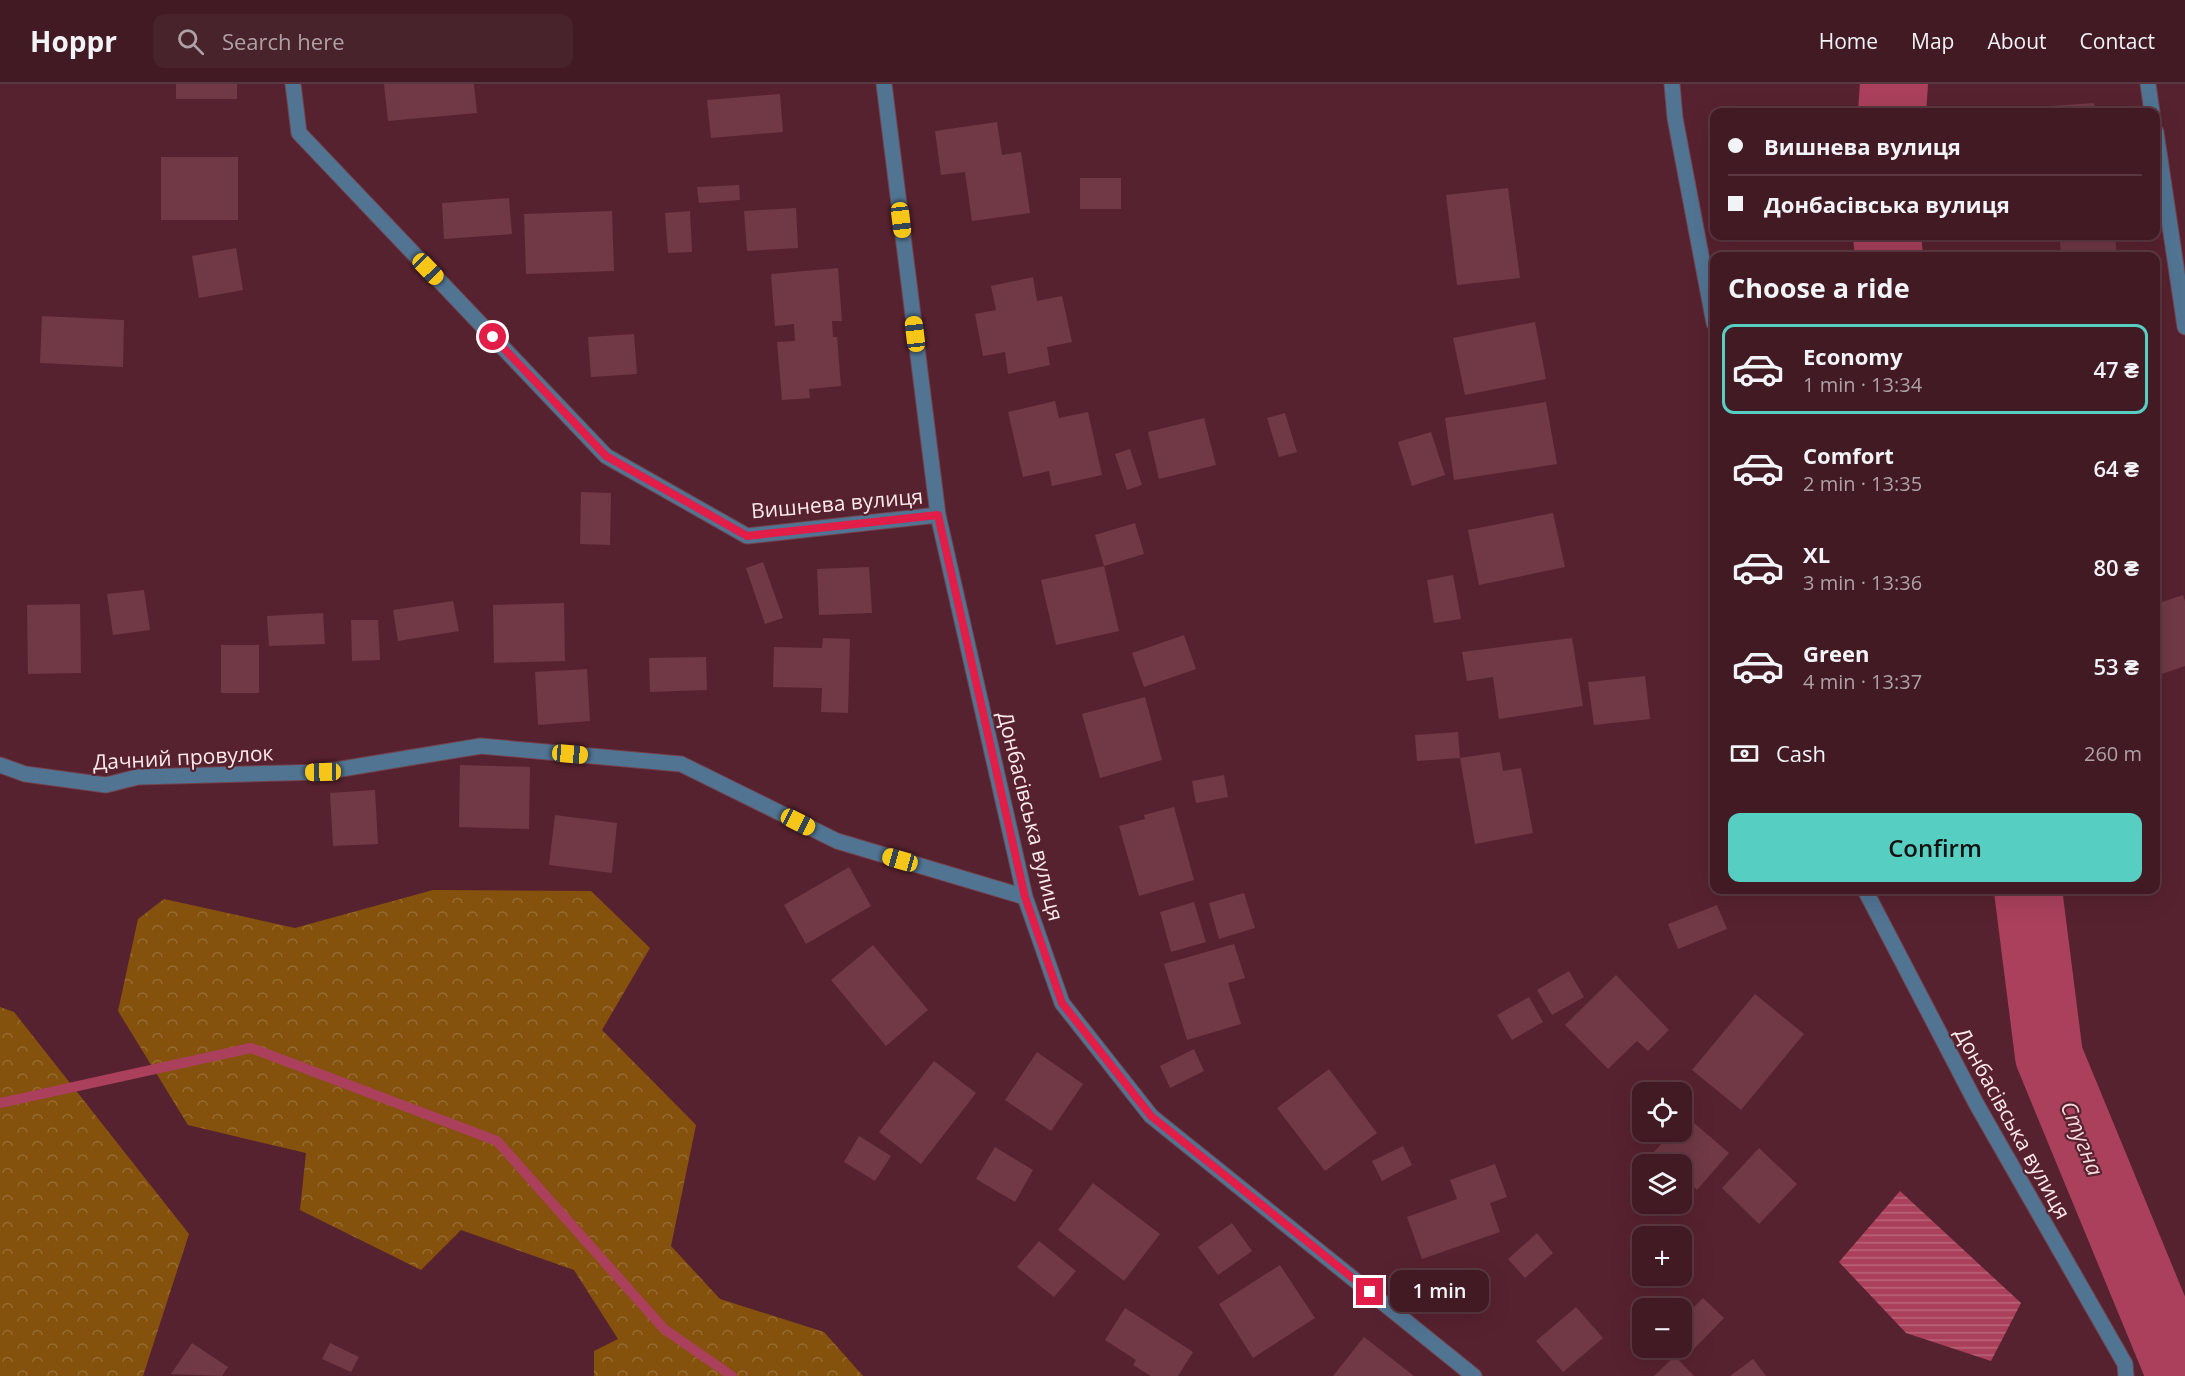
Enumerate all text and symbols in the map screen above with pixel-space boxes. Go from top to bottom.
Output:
search box [153,14,573,68]
text: Hoppr [30,22,117,60]
icon: search [174,25,207,58]
text: Search here [222,26,345,56]
text: Home [1819,27,1878,55]
text: Map [1911,27,1954,55]
text: About [1987,27,2047,55]
text: Contact [2080,27,2155,55]
text: Вишнева вулиця [1764,131,1961,161]
text: Донбасівська вулиця [1764,189,2010,219]
car [890,201,912,239]
car [409,250,447,288]
text: Choose a ride [1728,269,1910,306]
car [904,315,926,353]
route start [479,323,506,350]
text: Economy [1803,341,1902,371]
icon: car [1731,342,1785,396]
text: 47 ₴ [2093,354,2139,384]
text: 1 min · 13:34 [1803,371,1922,398]
text: Comfort [1803,440,1894,470]
icon: car [1731,441,1785,495]
text: 64 ₴ [2093,453,2139,483]
text: 2 min · 13:35 [1803,470,1922,497]
street label: Вишнева вулиця [750,482,924,524]
text: XL [1803,539,1830,569]
icon: car [1731,540,1785,594]
text: 80 ₴ [2093,552,2139,582]
text: 3 min · 13:36 [1803,569,1922,596]
text: Green [1803,638,1869,668]
icon: car [1731,639,1785,693]
text: 53 ₴ [2093,651,2139,681]
text: 4 min · 13:37 [1803,668,1922,695]
street label: Донбасівська вулиця [991,708,1071,924]
icon: cash [1728,737,1761,770]
street label: Дачний провулок [92,738,274,776]
text: Cash [1776,738,1826,768]
text: 260 m [2084,740,2142,767]
car [551,743,589,765]
car [305,763,341,781]
car [778,806,818,838]
button: Confirm [1728,813,2142,882]
car [880,846,920,874]
street label: Донбасівська вулиця [1949,1022,2077,1224]
map controls [1632,1082,1692,1358]
button: locate [1632,1082,1692,1142]
water label: Стугна [2055,1096,2111,1180]
button: layers [1632,1154,1692,1214]
button: + [1632,1226,1692,1286]
callout: 1 min [1391,1271,1490,1313]
text: 1 min [1413,1277,1467,1304]
route end [1356,1278,1383,1305]
button: − [1632,1298,1692,1358]

